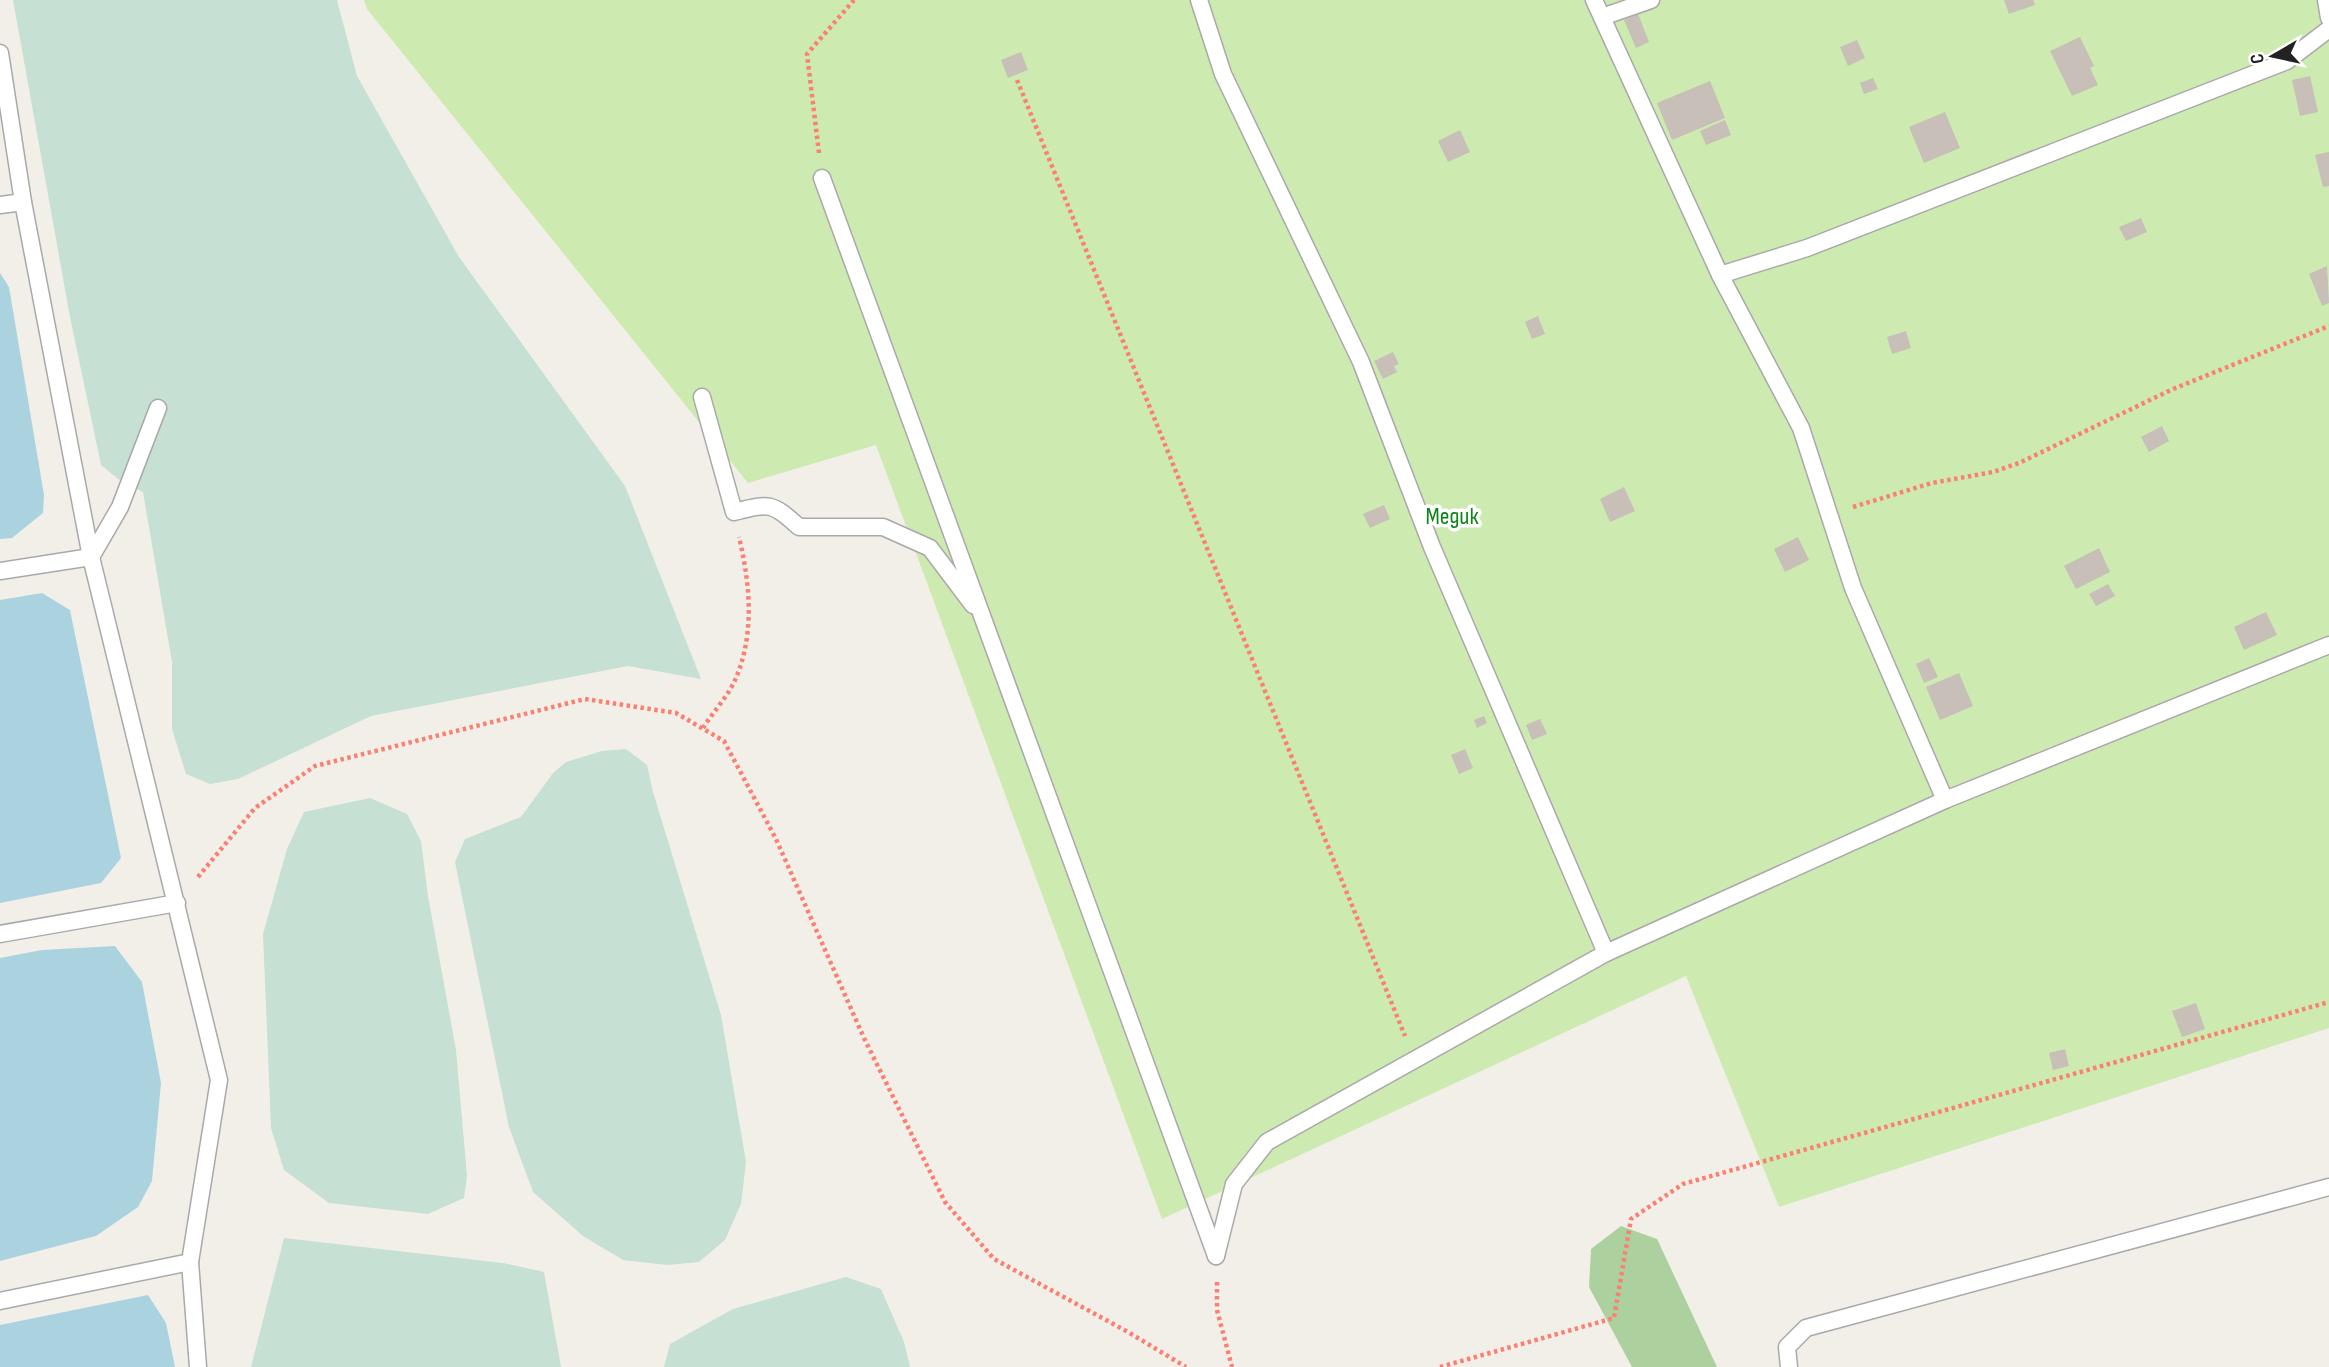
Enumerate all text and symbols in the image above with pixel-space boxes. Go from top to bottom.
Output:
north arrow [2238,21,2308,91]
text: С [2246,52,2270,65]
park label: Медик [1426,502,1479,531]

